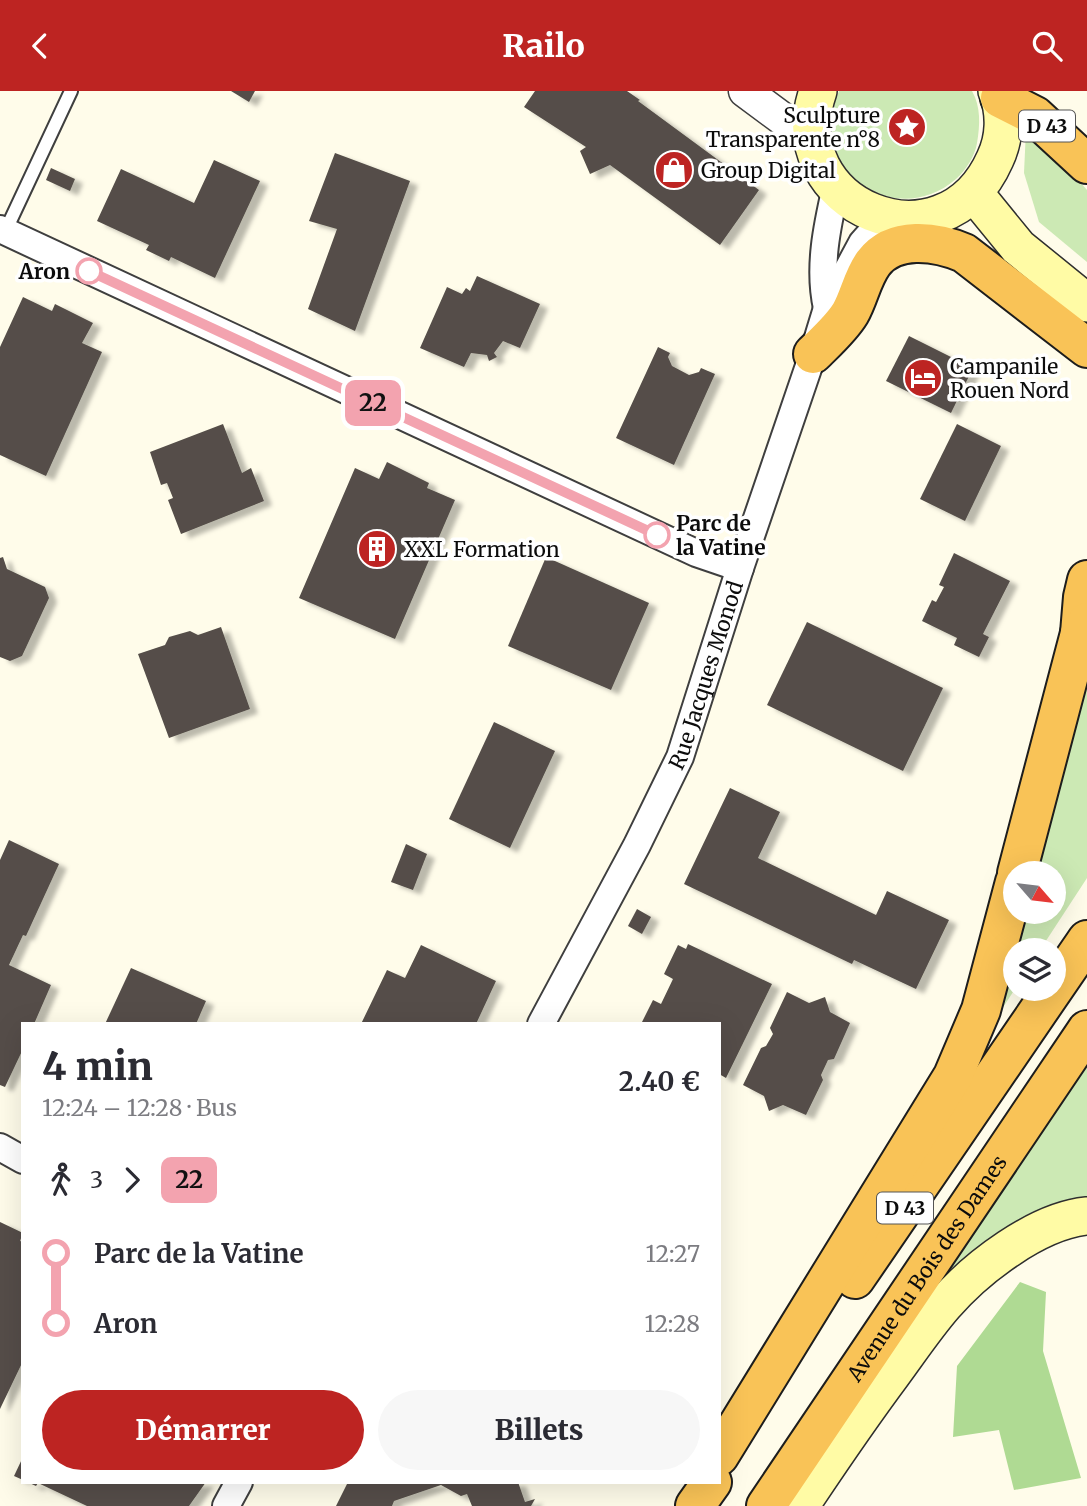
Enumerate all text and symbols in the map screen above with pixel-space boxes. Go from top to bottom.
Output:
text: Railo [502,26,585,66]
icon: back [21,27,59,65]
icon: search [1028,27,1066,65]
place label: Sculpture Transparente n°8 [706,102,880,153]
place icon: Sculpture Transparente n°8 [886,106,928,148]
road number: D 43 [1019,111,1075,141]
shop icon: Group Digital [653,149,695,191]
place label: Group Digital [701,157,836,184]
place label: Aron [18,258,70,285]
marker: Aron [76,258,102,284]
place label: Campanile Rouen Nord [950,353,1070,404]
hotel icon: Campanile Rouen Nord [902,357,944,399]
line badge: 22 [342,380,404,426]
text: 22 [359,387,387,418]
place label: Parc de la Vatine [676,510,766,561]
marker: Parc de la Vatine [644,522,670,548]
building icon: XXL Formation [356,528,398,570]
place label: XXL Formation [404,536,560,563]
street label: Rue Jacques Monod [662,577,749,774]
north arrow [1003,861,1066,924]
map controls [1003,861,1066,1001]
button: layers [1003,938,1066,1001]
text: 4 min [42,1043,153,1090]
text: 2.40 € [619,1065,700,1098]
text: 12:24 – 12:28 · Bus [42,1093,237,1122]
street label: Avenue du Bois des Dames [840,1150,1012,1387]
icon: walk [42,1161,80,1199]
icon: forward [113,1161,151,1199]
text: 22 [175,1164,203,1195]
text: 3 [90,1165,103,1194]
road number: D 43 [877,1193,933,1224]
text: Parc de la Vatine [94,1237,304,1270]
text: 12:27 [645,1239,700,1268]
text: Aron [94,1307,157,1340]
text: 12:28 [644,1309,700,1338]
button: Démarrer [42,1390,364,1470]
button: Billets [378,1390,700,1470]

